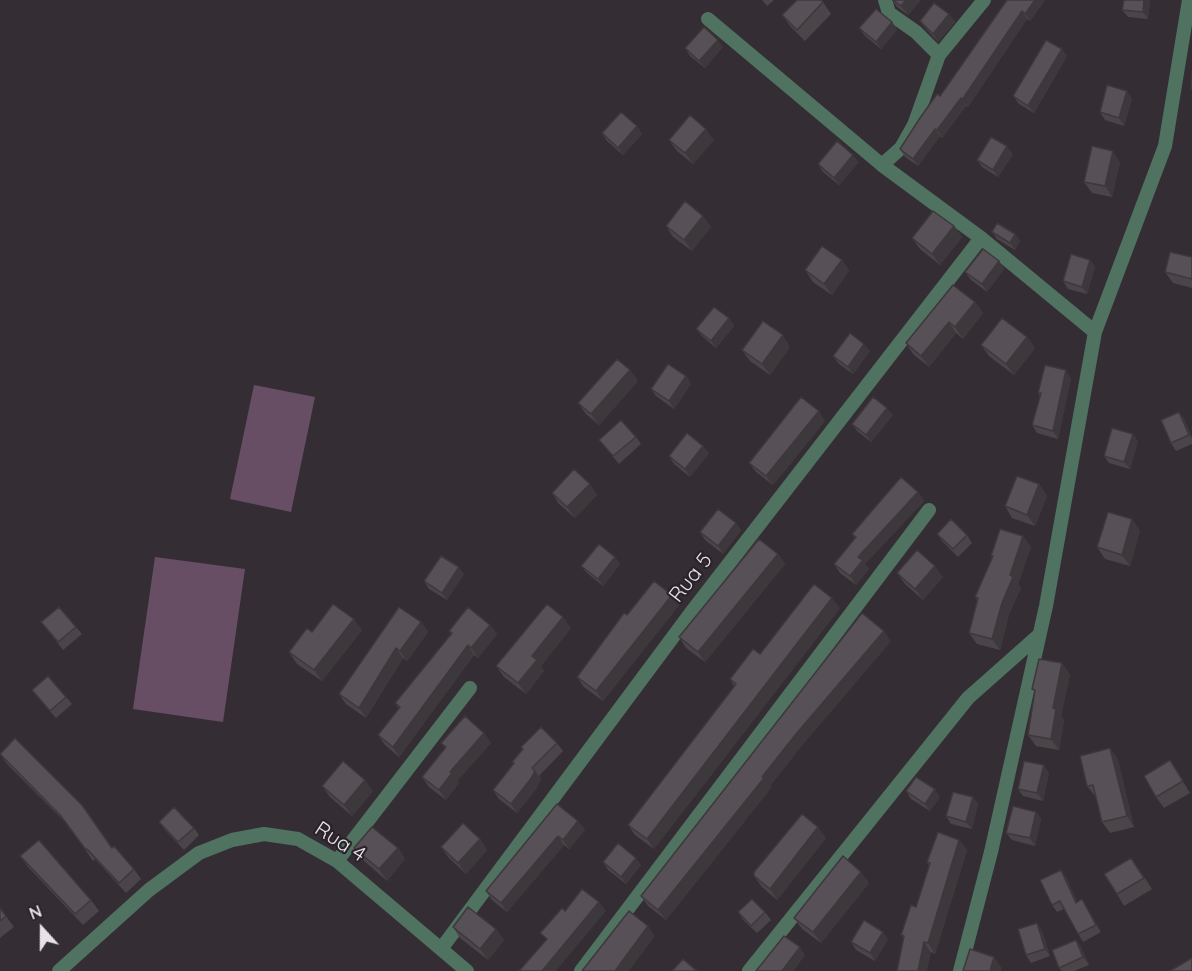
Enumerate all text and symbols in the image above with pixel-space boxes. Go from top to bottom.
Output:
street label: Rua 5 [664,548,718,608]
street label: Rua 4 [310,816,370,868]
north arrow [12,899,72,959]
text: N [26,901,45,924]

